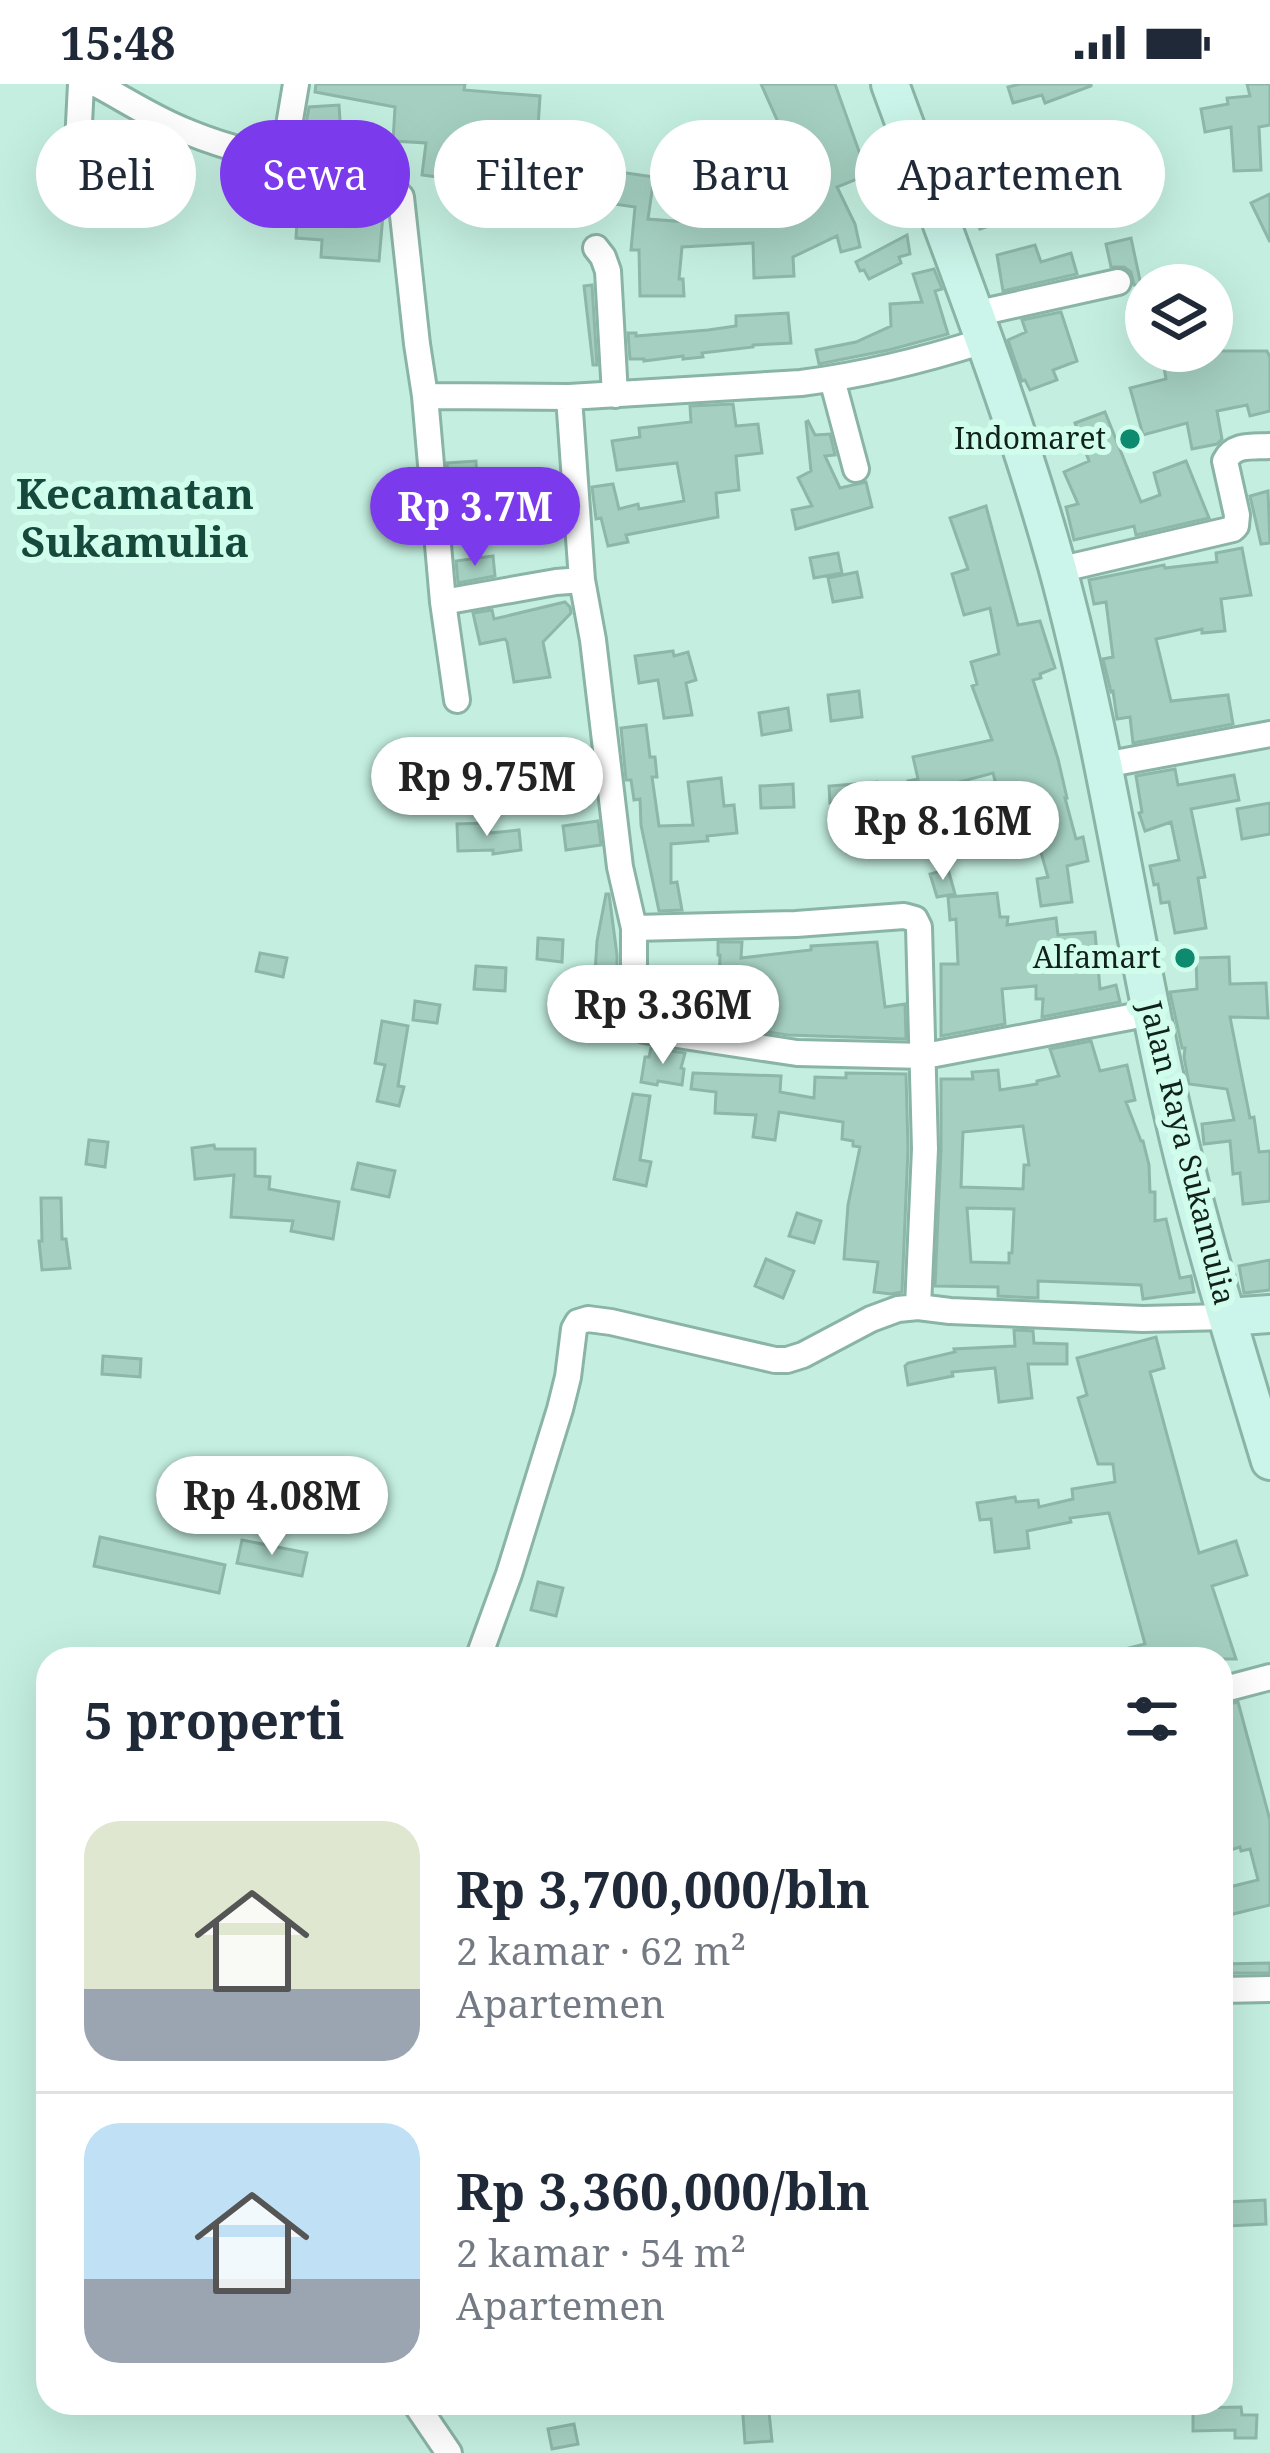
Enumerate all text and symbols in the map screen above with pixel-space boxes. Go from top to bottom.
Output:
text: 15:48 [60,12,175,73]
chip: Beli [36,120,196,228]
chip: Sewa [220,120,410,228]
chip: Filter [434,120,626,228]
chip: Baru [650,120,831,228]
chip: Apartemen [855,120,1165,228]
map controls [1125,264,1233,372]
button: layers [1125,264,1233,372]
place label: Indomaret [954,417,1106,458]
marker: Indomaret [1117,426,1143,452]
district label: Kecamatan Sukamulia [16,464,254,569]
pin: Rp 3.7M [364,467,586,569]
text: Rp 3.7M [397,479,553,532]
pin: Rp 9.75M [363,737,611,839]
text: Rp 9.75M [398,749,576,802]
pin: Rp 8.16M [819,781,1067,883]
text: Rp 8.16M [854,793,1032,846]
place label: Alfamart [1033,936,1161,977]
marker: Alfamart [1172,945,1198,971]
pin: Rp 3.36M [539,965,787,1067]
text: Rp 3.36M [574,977,752,1030]
street label: Jalan Raya Sukamulia [1131,996,1246,1309]
pin: Rp 4.08M [148,1456,396,1558]
text: Rp 4.08M [183,1468,361,1521]
text: 5 properti [84,1684,344,1754]
icon: filters [1119,1686,1185,1752]
text: Rp 3,700,000/bln [456,1853,870,1923]
icon: home [180,1869,324,2013]
text: 2 kamar · 62 m² [456,1923,746,1976]
text: Apartemen [456,1976,665,2029]
text: Rp 3,360,000/bln [456,2155,870,2225]
icon: home [180,2171,324,2315]
text: 2 kamar · 54 m² [456,2225,746,2278]
text: Apartemen [456,2278,665,2331]

